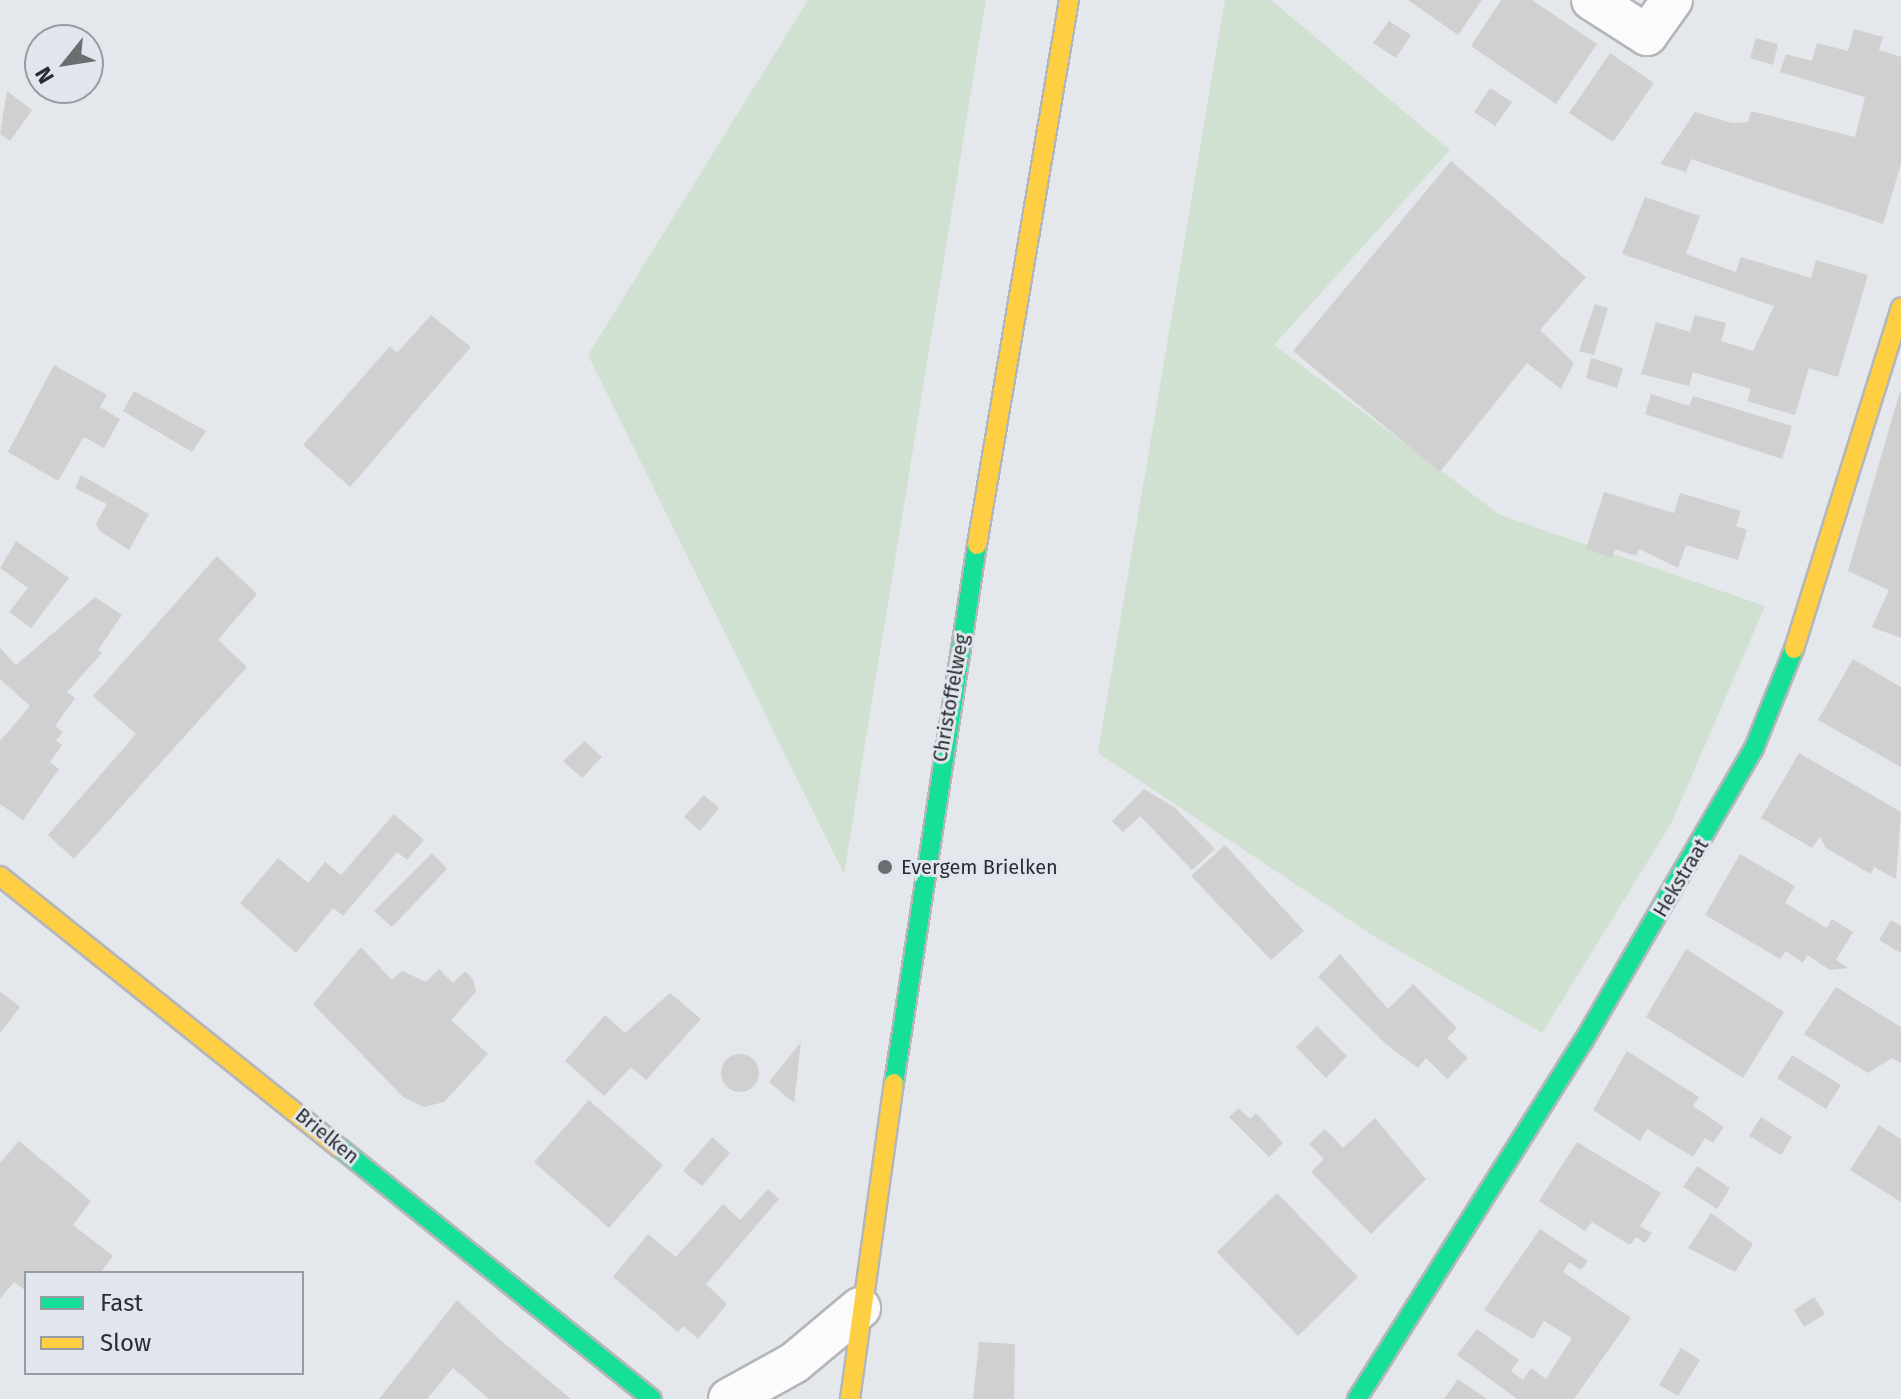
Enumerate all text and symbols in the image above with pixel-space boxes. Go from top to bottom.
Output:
north arrow [24,24,104,104]
text: N [29,62,60,88]
street label: Christoffelweg [928,632,974,764]
street label: Hekstraat [1648,834,1714,922]
place label: Evergem Brielken [901,855,1058,879]
marker: Evergem Brielken [876,858,894,876]
street label: Brielken [290,1103,364,1169]
legend [24,1271,304,1375]
text: Fast [100,1289,143,1317]
text: Slow [100,1329,151,1357]

